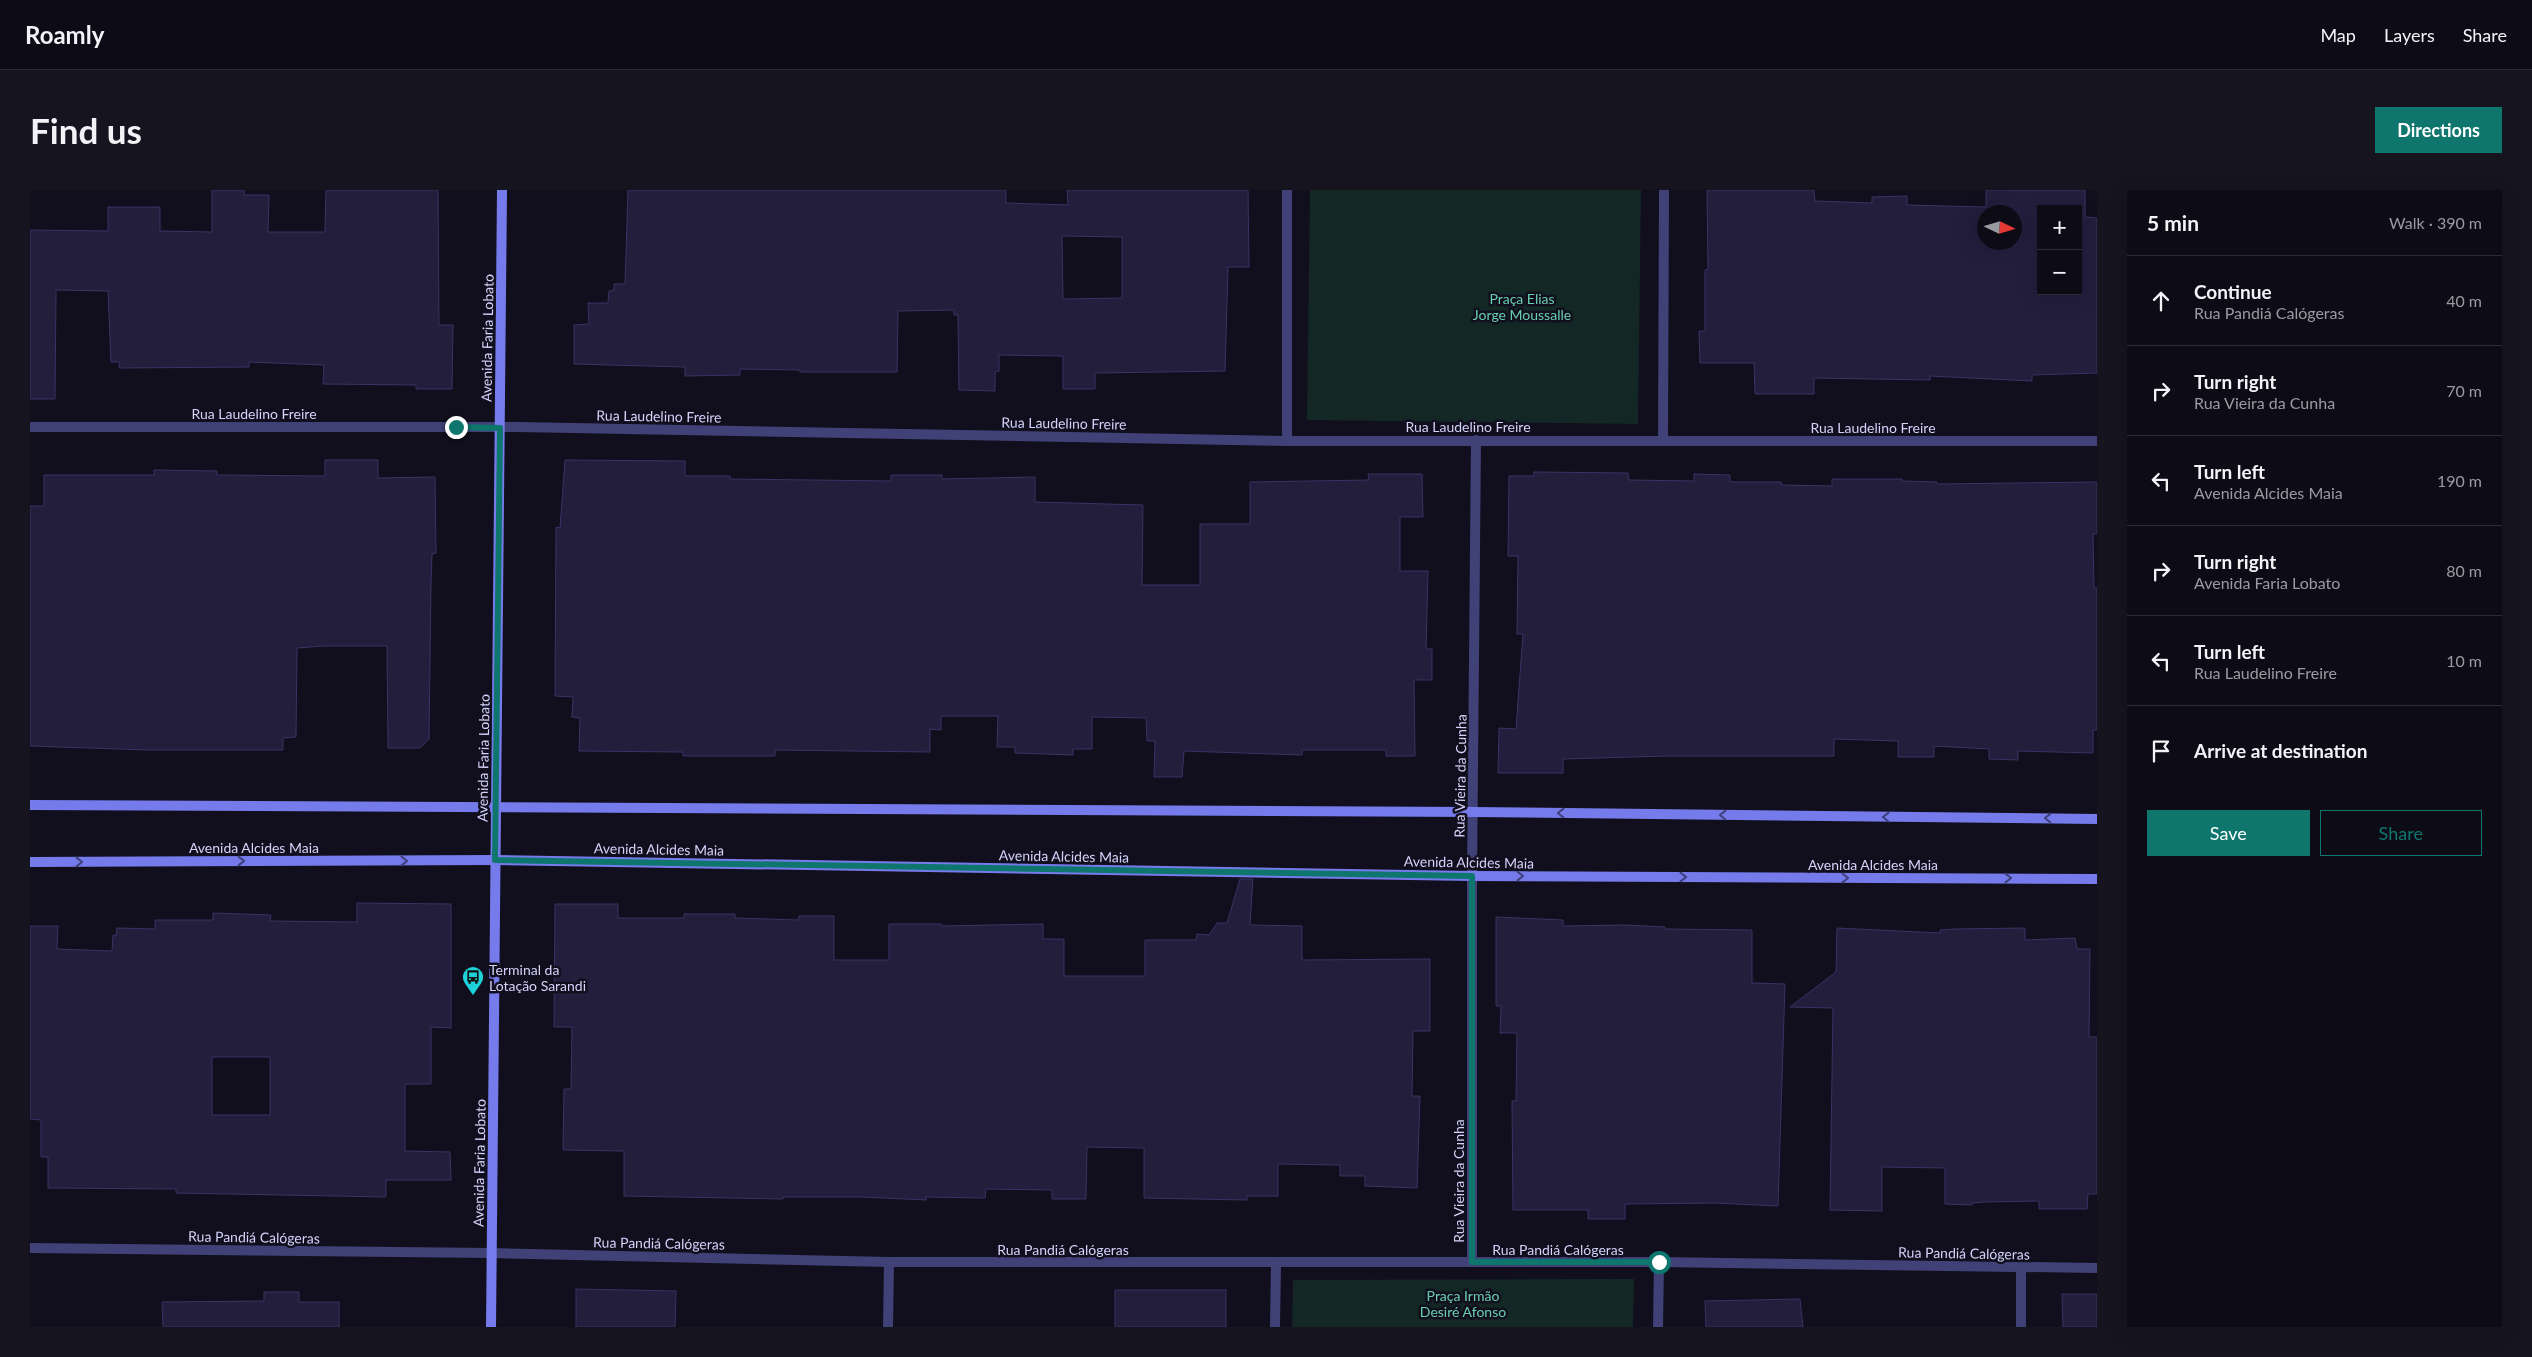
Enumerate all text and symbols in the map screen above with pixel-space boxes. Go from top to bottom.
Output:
text: Roamly [25,20,104,49]
text: Map [2320,24,2356,46]
text: Layers [2384,24,2435,46]
text: Share [2463,24,2507,46]
button: Directions [2375,107,2502,153]
text: Find us [30,109,142,151]
north arrow [1977,205,2022,250]
map controls [2037,205,2082,295]
button: + [2037,205,2082,250]
text: 5 min [2147,210,2199,235]
text: Walk · 390 m [2389,213,2482,232]
button: − [2037,250,2082,295]
street label: Avenida Faria Lobato [477,274,497,402]
text: Continue [2194,280,2272,303]
icon: ahead [2147,287,2175,315]
park label: Praça Elias Jorge Moussalle [1473,290,1571,323]
text: 40 m [2446,291,2482,310]
text: Rua Pandiá Calógeras [2194,303,2344,322]
text: Turn right [2194,370,2276,393]
icon: right [2147,377,2175,405]
text: 70 m [2446,381,2482,400]
text: Rua Vieira da Cunha [2194,393,2335,412]
street label: Rua Laudelino Freire [191,405,317,422]
street label: Rua Laudelino Freire [596,406,722,426]
street label: Rua Laudelino Freire [1001,413,1127,433]
route end [445,416,468,439]
street label: Rua Laudelino Freire [1405,418,1531,435]
street label: Rua Laudelino Freire [1810,419,1936,436]
text: Turn left [2194,460,2265,483]
icon: left [2147,467,2175,495]
text: 190 m [2437,471,2482,490]
text: Avenida Alcides Maia [2194,483,2343,502]
text: Turn right [2194,550,2276,573]
icon: right [2147,557,2175,585]
text: 80 m [2446,561,2482,580]
text: Avenida Faria Lobato [2194,573,2340,592]
text: Turn left [2194,640,2265,663]
icon: left [2147,647,2175,675]
text: 10 m [2446,651,2482,670]
text: Rua Laudelino Freire [2194,663,2337,682]
street label: Avenida Faria Lobato [473,694,493,822]
street label: Rua Vieira da Cunha [1450,714,1470,838]
icon: arrive [2147,737,2175,765]
text: Arrive at destination [2194,739,2367,762]
one-way arrow [1557,808,1564,818]
one-way arrow [1719,810,1727,820]
button: Save [2147,810,2310,856]
button: Share [2320,810,2482,856]
one-way arrow [1882,811,1890,822]
one-way arrow [2044,813,2052,823]
street label: Avenida Alcides Maia [189,839,319,856]
street label: Avenida Alcides Maia [594,839,724,859]
street label: Avenida Alcides Maia [999,846,1129,866]
street label: Avenida Alcides Maia [1404,852,1534,872]
one-way arrow [238,856,245,866]
one-way arrow [400,856,408,866]
street label: Avenida Alcides Maia [1808,856,1938,873]
one-way arrow [75,857,83,867]
one-way arrow [1517,871,1525,881]
one-way arrow [1680,872,1687,882]
one-way arrow [1842,873,1850,883]
one-way arrow [2004,873,2012,883]
place label: Terminal da Lotação Sarandi [489,961,586,994]
bus stop icon: Terminal da Lotação Sarandi [461,965,485,996]
street label: Avenida Faria Lobato [469,1099,489,1227]
street label: Rua Vieira da Cunha [1450,1119,1467,1243]
street label: Rua Pandiá Calógeras [188,1227,320,1247]
street label: Rua Pandiá Calógeras [593,1233,725,1253]
street label: Rua Pandiá Calógeras [997,1241,1129,1258]
street label: Rua Pandiá Calógeras [1492,1241,1624,1258]
street label: Rua Pandiá Calógeras [1898,1243,2030,1263]
route start [1648,1251,1671,1274]
park label: Praça Irmão Desiré Afonso [1420,1287,1506,1320]

